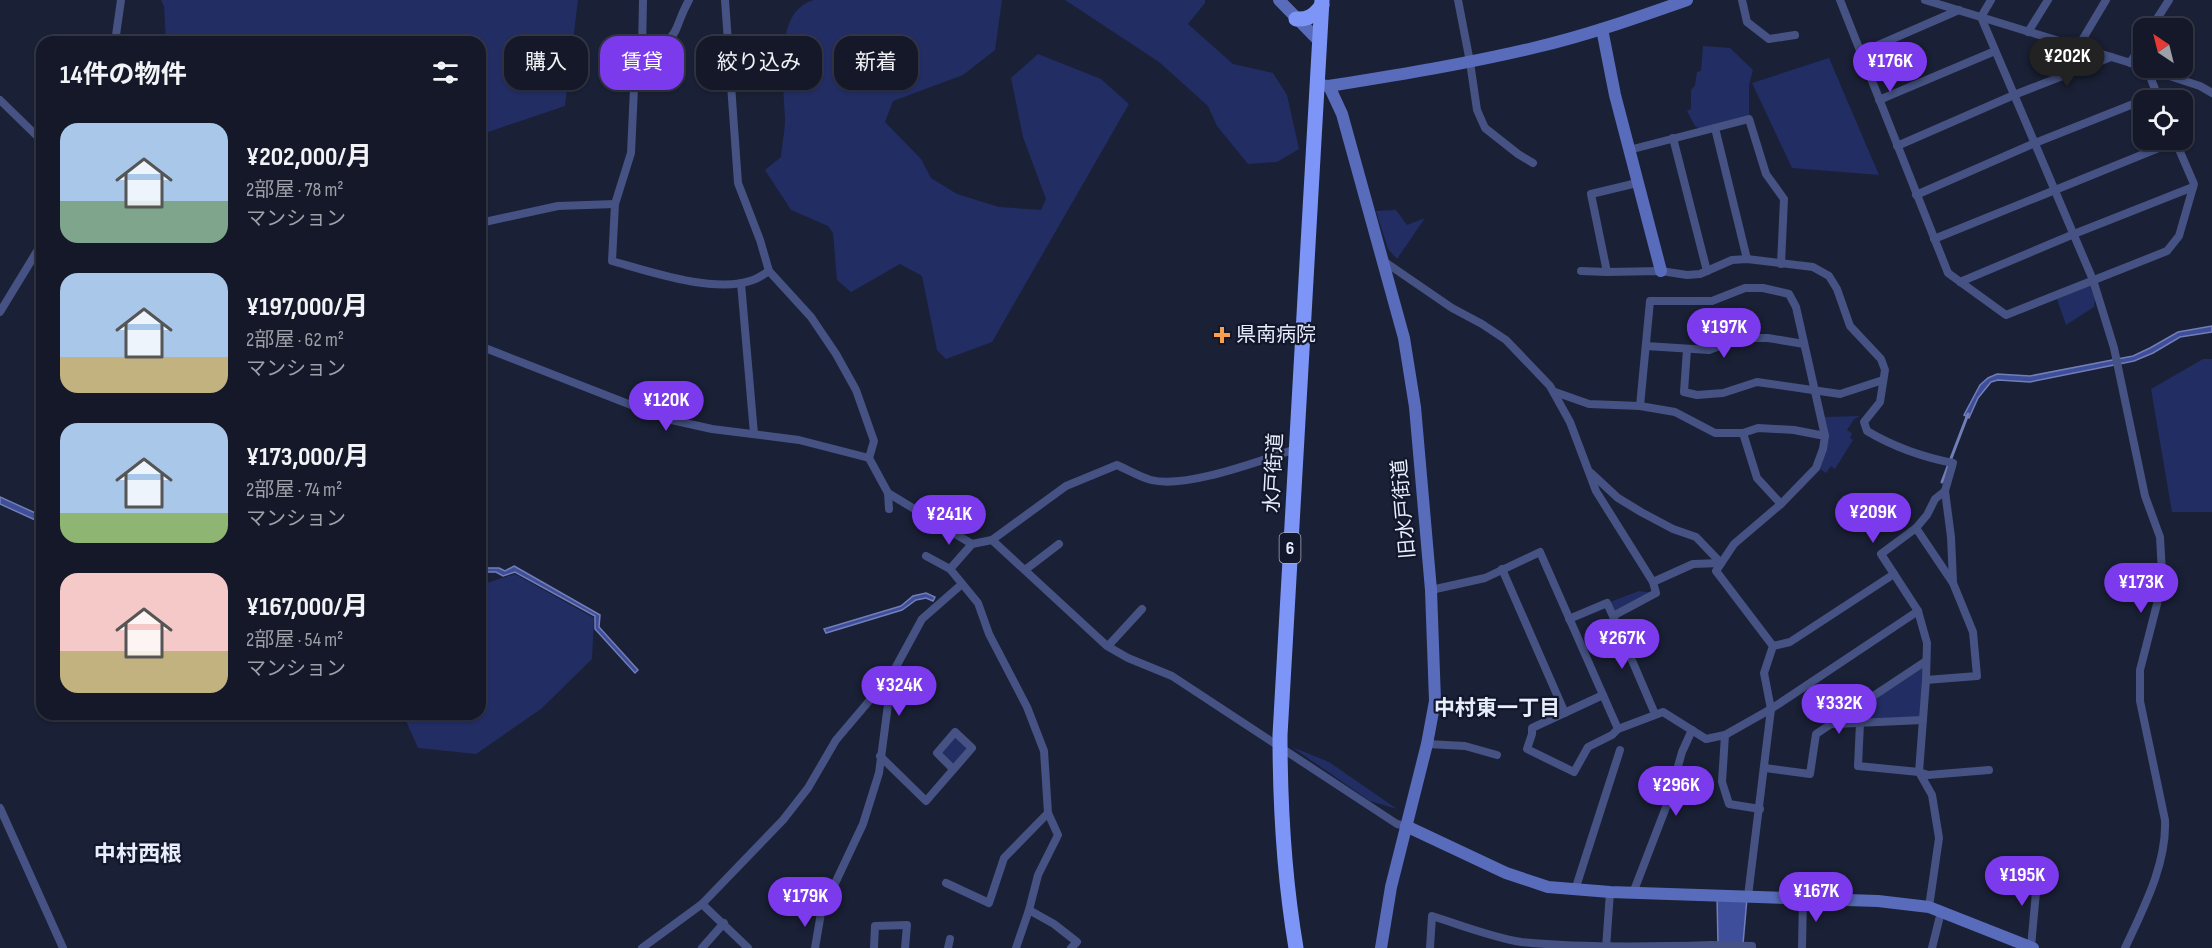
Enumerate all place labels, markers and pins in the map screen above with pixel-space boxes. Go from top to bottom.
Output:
pin: ¥202K [2025,37,2109,88]
pin: ¥176K [1848,42,1932,93]
pin: ¥197K [1682,308,1766,359]
place label: 県南病院 [1236,323,1316,347]
marker: 県南病院 [1213,326,1231,344]
pin: ¥120K [624,381,708,432]
pin: ¥209K [1831,493,1915,544]
pin: ¥241K [907,495,991,546]
pin: ¥173K [2099,563,2183,614]
pin: ¥267K [1580,619,1664,670]
pin: ¥324K [857,666,941,717]
pin: ¥332K [1797,684,1881,735]
pin: ¥296K [1634,766,1718,817]
pin: ¥195K [1980,856,2064,907]
pin: ¥167K [1774,872,1858,923]
pin: ¥179K [763,877,847,928]

